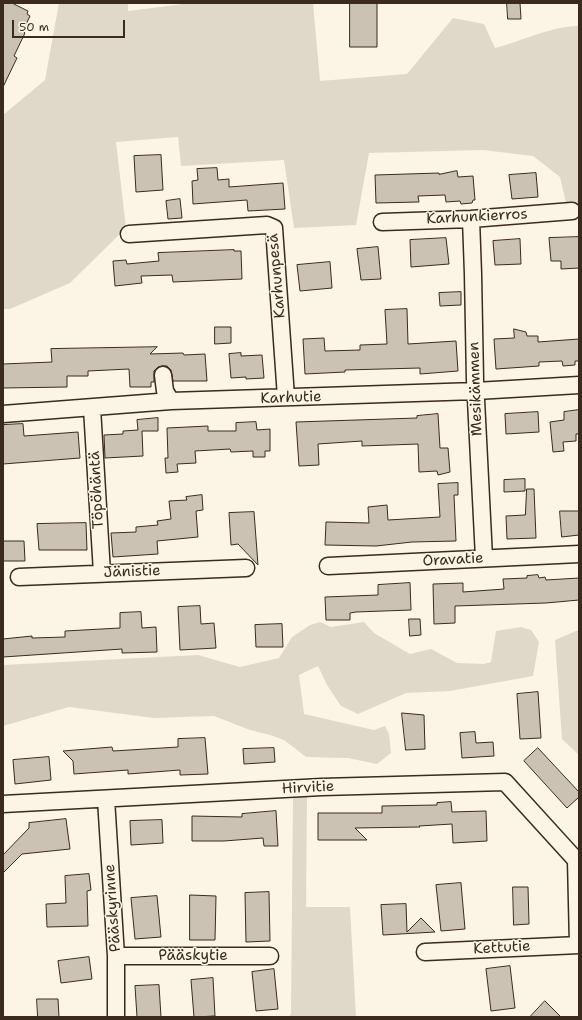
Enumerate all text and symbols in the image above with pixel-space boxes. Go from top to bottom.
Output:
scale bar [14,12,127,38]
text: 50 m [19,19,49,35]
street label: Karhunkierros [426,205,528,229]
street label: Karhunpesä [264,233,290,319]
street label: Mesikämmen [465,341,487,437]
street label: Karhutie [260,388,322,408]
street label: Töpöhäntä [86,451,108,529]
street label: Oravatie [422,549,484,571]
street label: Jänistie [103,562,161,582]
street label: Hirvitie [281,778,335,798]
street label: Pääskyrinne [101,863,125,953]
street label: Kettutie [473,938,531,958]
street label: Pääskytie [158,947,228,965]

